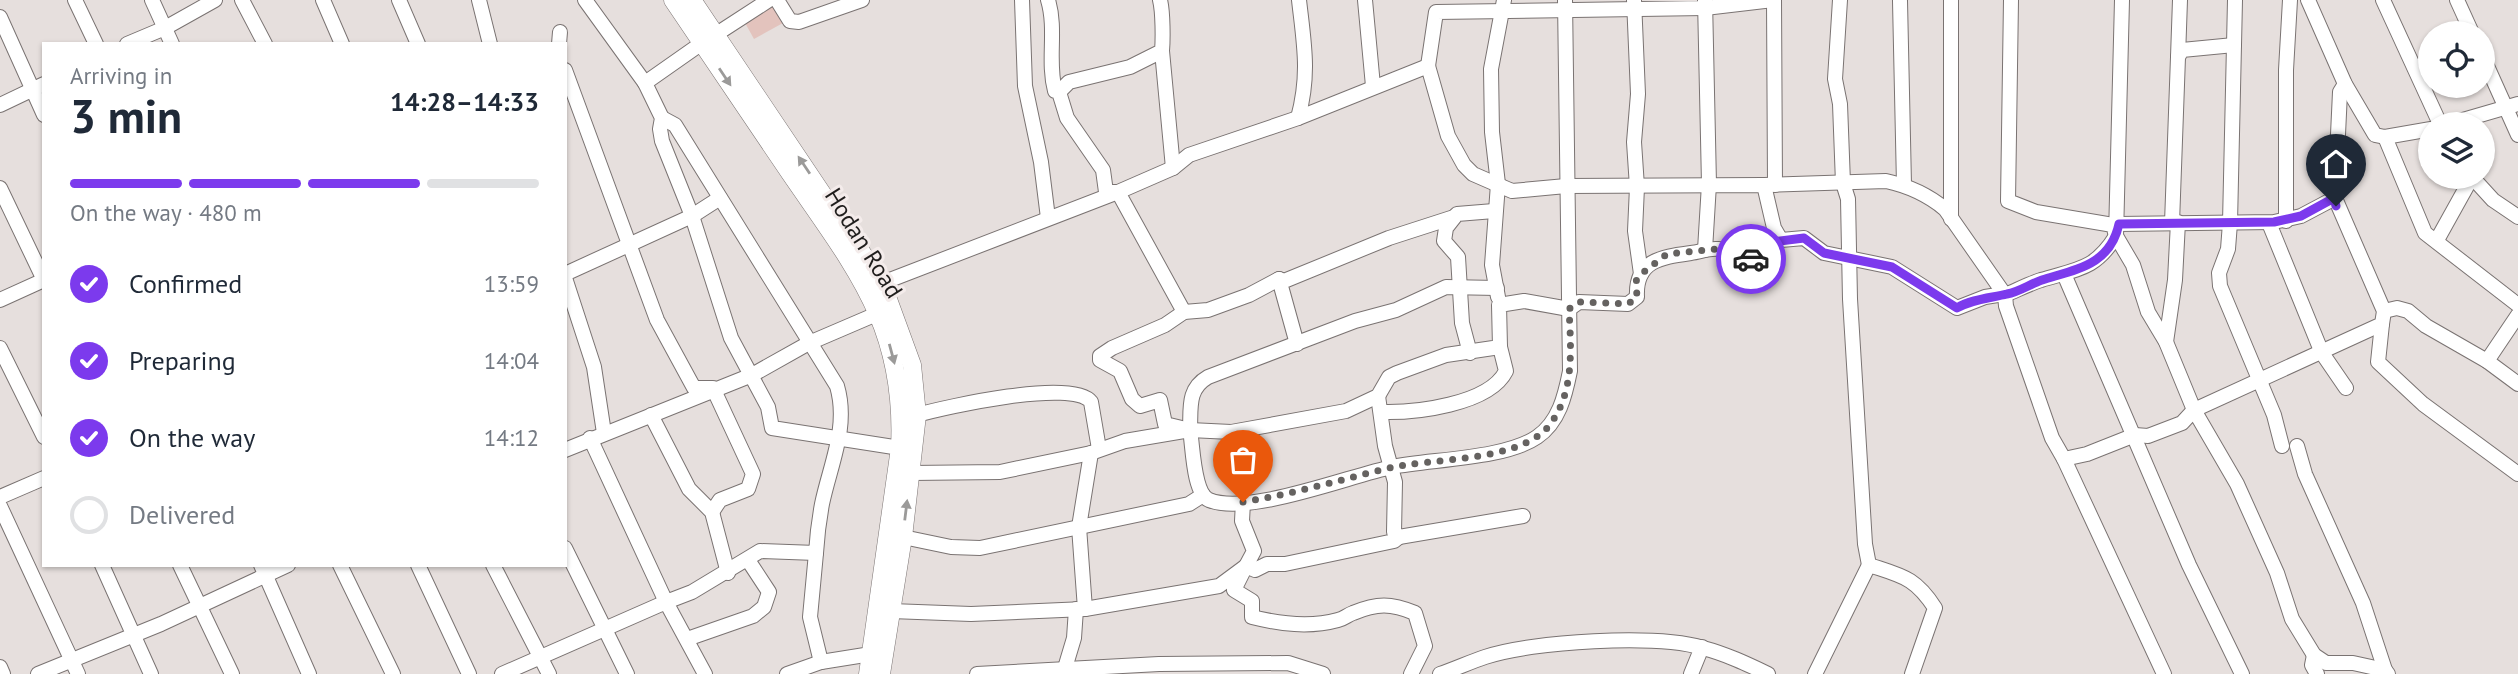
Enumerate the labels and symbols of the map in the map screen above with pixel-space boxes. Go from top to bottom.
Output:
one-way arrow [718,67,731,86]
pin [2306,134,2366,206]
one-way arrow [797,156,811,174]
street label: Hodan Road [818,182,910,304]
courier [1716,224,1786,294]
one-way arrow [887,343,898,365]
pin [1213,430,1273,502]
one-way arrow [901,499,912,521]

